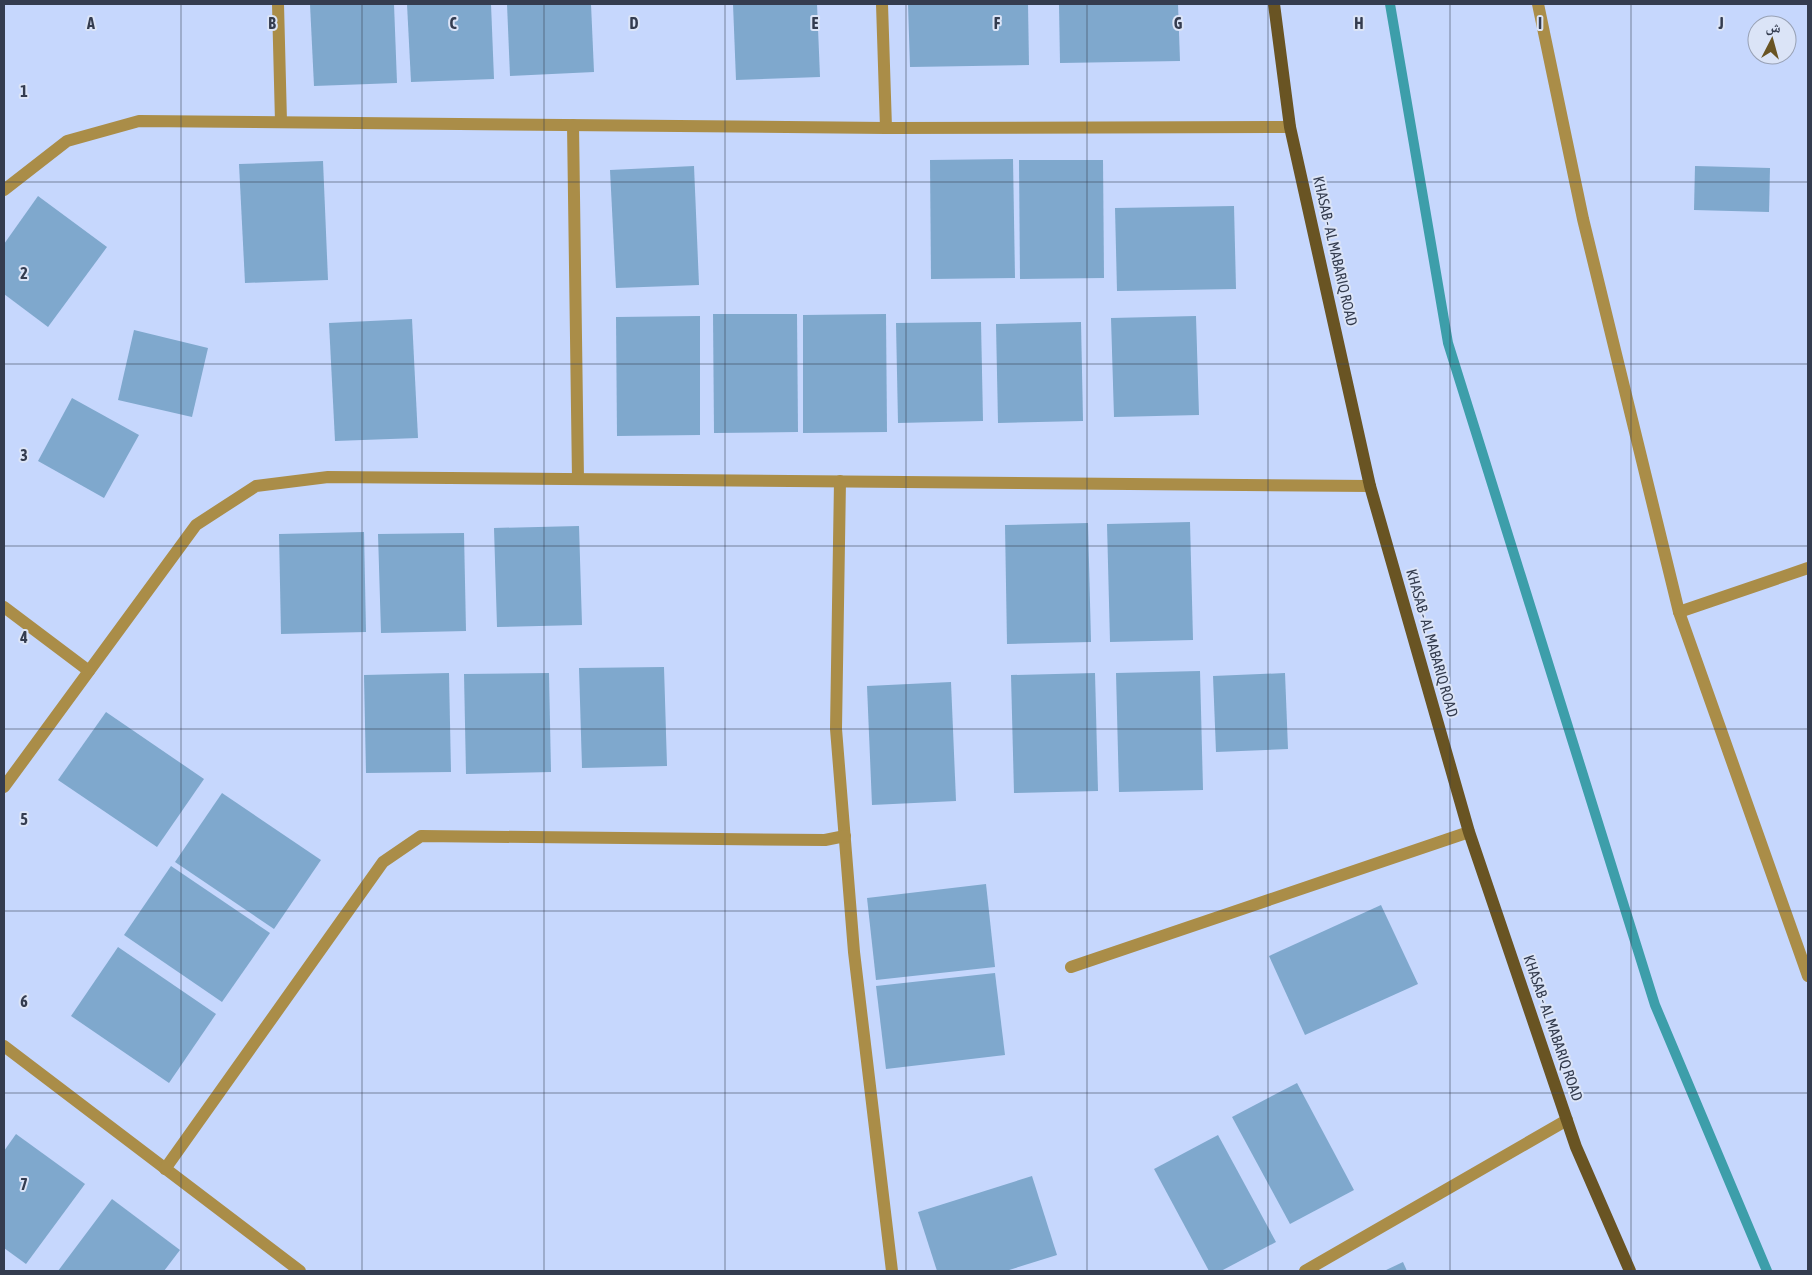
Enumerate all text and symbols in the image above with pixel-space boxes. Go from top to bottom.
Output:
text: A [86,14,95,32]
text: B [268,14,276,32]
text: C [449,14,457,32]
text: D [630,14,639,32]
text: E [812,14,819,32]
text: F [994,14,1001,32]
text: G [1174,14,1183,32]
text: H [1354,14,1364,32]
text: I [1538,14,1542,32]
text: J [1717,14,1724,32]
north arrow [1747,15,1797,65]
text: ش [1765,18,1782,37]
text: 1 [20,82,28,100]
street label: KHASAB - AL MABARIQ ROAD [1310,174,1361,327]
text: 2 [20,264,28,282]
text: 3 [20,446,28,464]
street label: KHASAB - AL MABARIQ ROAD [1403,567,1462,719]
text: 4 [19,628,28,646]
text: 5 [20,810,28,828]
street label: KHASAB - AL MABARIQ ROAD [1521,953,1586,1103]
text: 6 [20,992,28,1010]
text: 7 [20,1175,28,1193]

